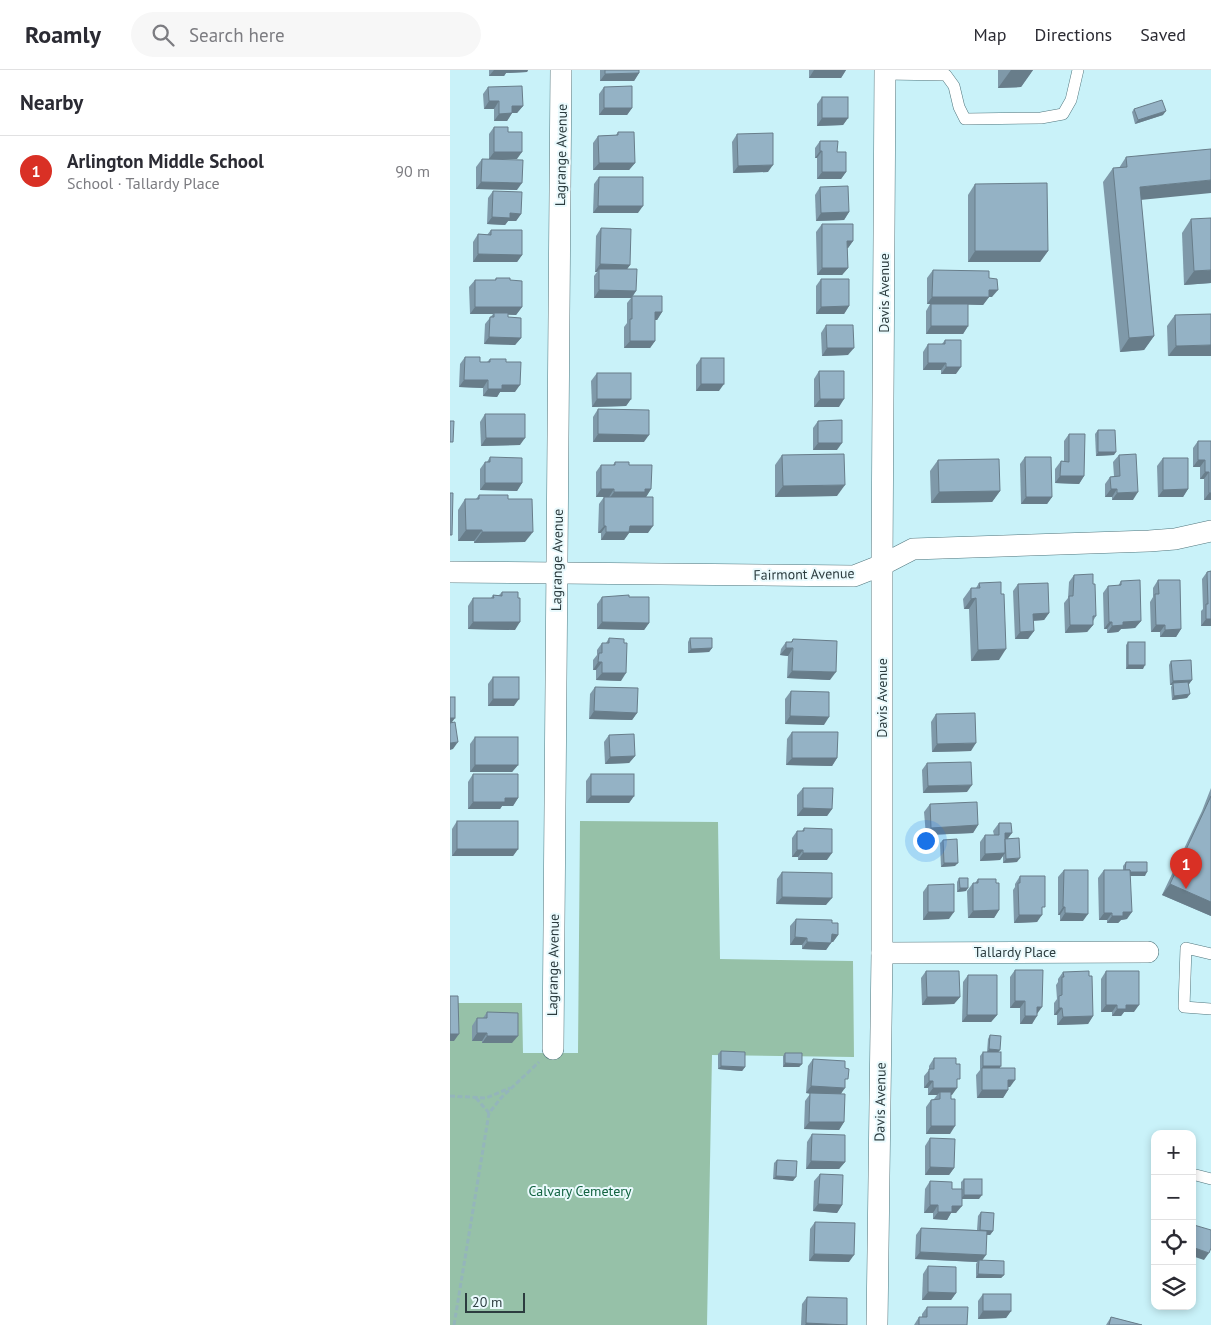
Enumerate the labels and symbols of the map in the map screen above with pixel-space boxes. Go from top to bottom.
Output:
street label: Lagrange Avenue [551,104,571,206]
street label: Davis Avenue [875,253,893,333]
street label: Lagrange Avenue [547,509,567,611]
street label: Fairmont Avenue [753,564,855,584]
street label: Davis Avenue [873,658,891,738]
your location [913,828,939,854]
pin: 1 [1170,848,1202,889]
street label: Lagrange Avenue [543,914,563,1016]
street label: Tallardy Place [974,943,1056,961]
street label: Davis Avenue [870,1062,890,1142]
park label: Calvary Cemetery [528,1182,632,1200]
scale bar [465,1290,525,1313]

